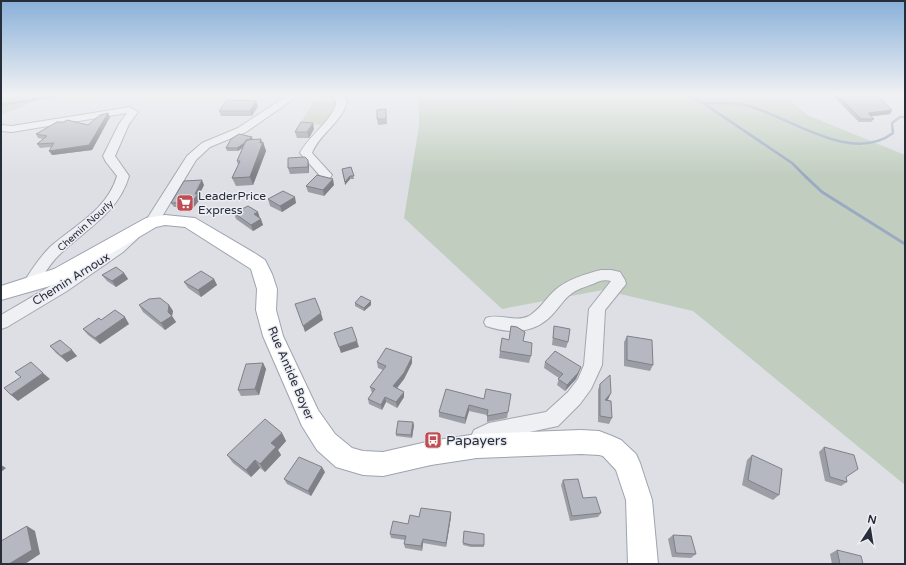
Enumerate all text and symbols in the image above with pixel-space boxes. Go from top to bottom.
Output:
place label: LeaderPrice Express [198,189,266,217]
supermarket icon: LeaderPrice Express [175,193,195,213]
street label: Chemin Nourly [55,197,116,254]
street label: Chemin Arnoux [30,250,112,308]
street label: Rue Antide Boyer [265,324,317,422]
bus stop icon: Papayers [423,430,443,450]
place label: Papayers [446,432,507,449]
north arrow [850,509,890,549]
text: N [866,512,878,527]

